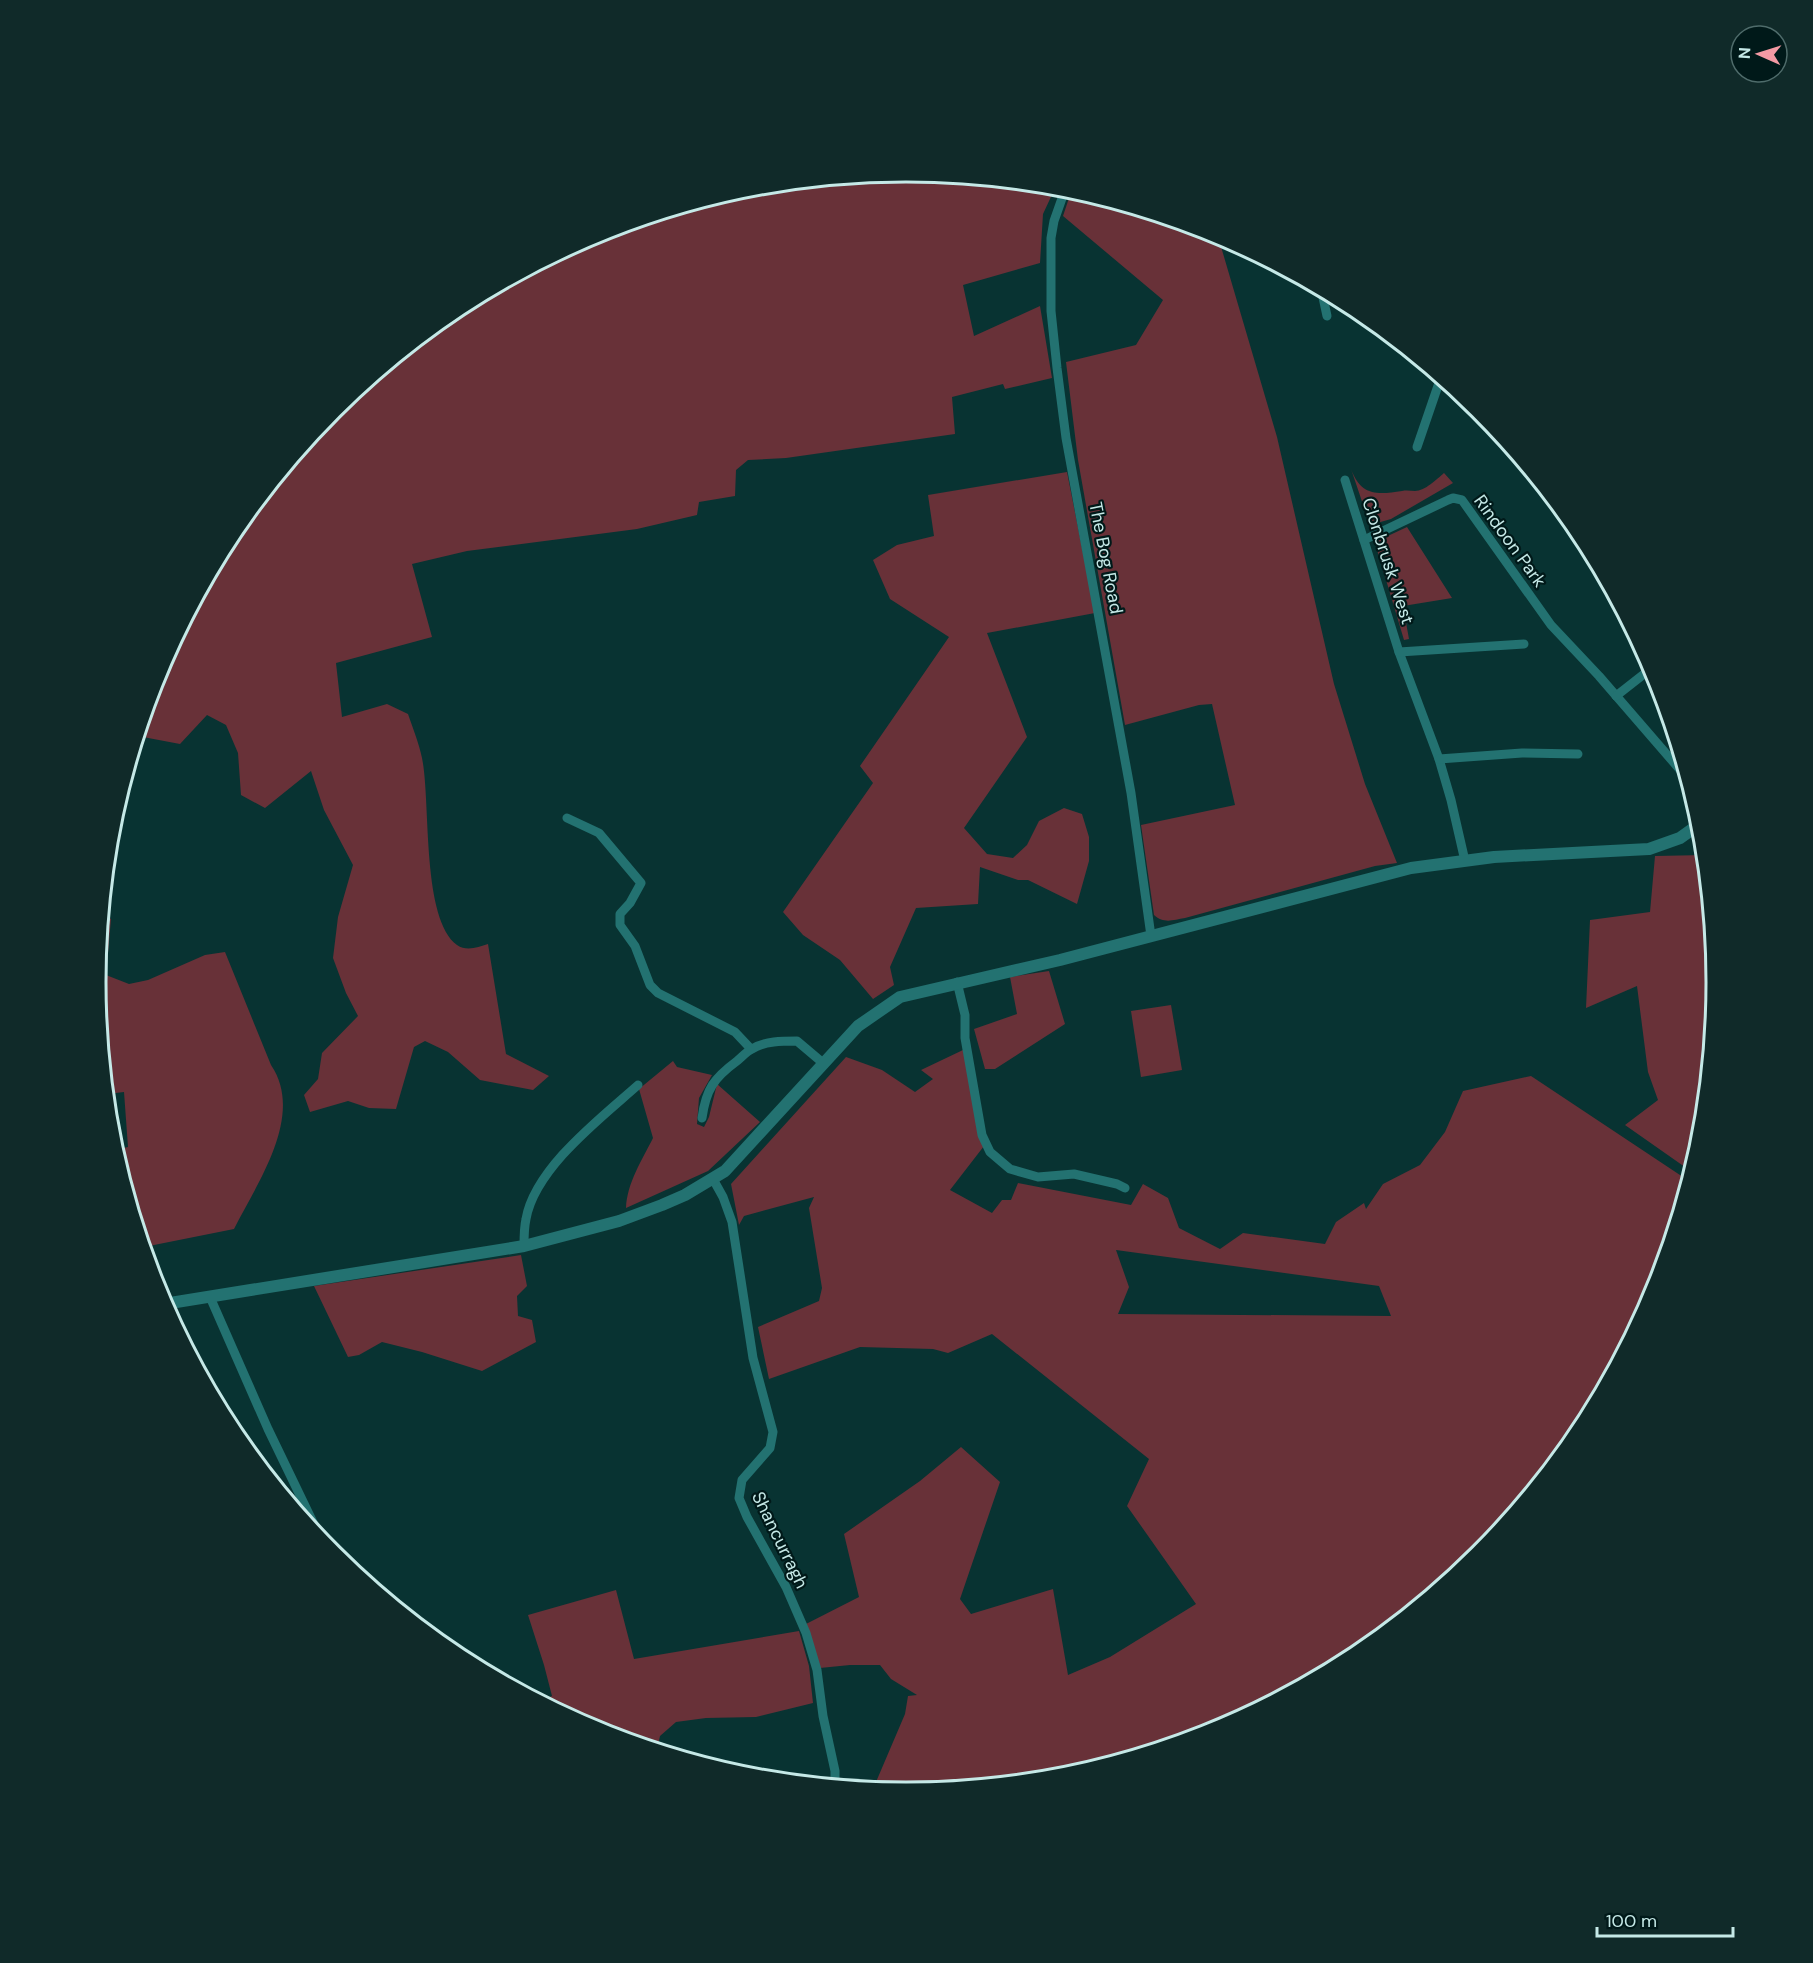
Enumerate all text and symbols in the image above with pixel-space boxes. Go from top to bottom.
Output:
north arrow [1729,24,1789,84]
text: N [1734,47,1755,60]
street label: Rindoon Park [1468,490,1552,592]
street label: Clonbrusk West [1356,495,1420,627]
street label: The Bog Road [1083,500,1129,616]
street label: Shancurragh [746,1488,814,1592]
scale bar [1597,1900,1734,1938]
text: 100 m [1606,1909,1657,1933]

